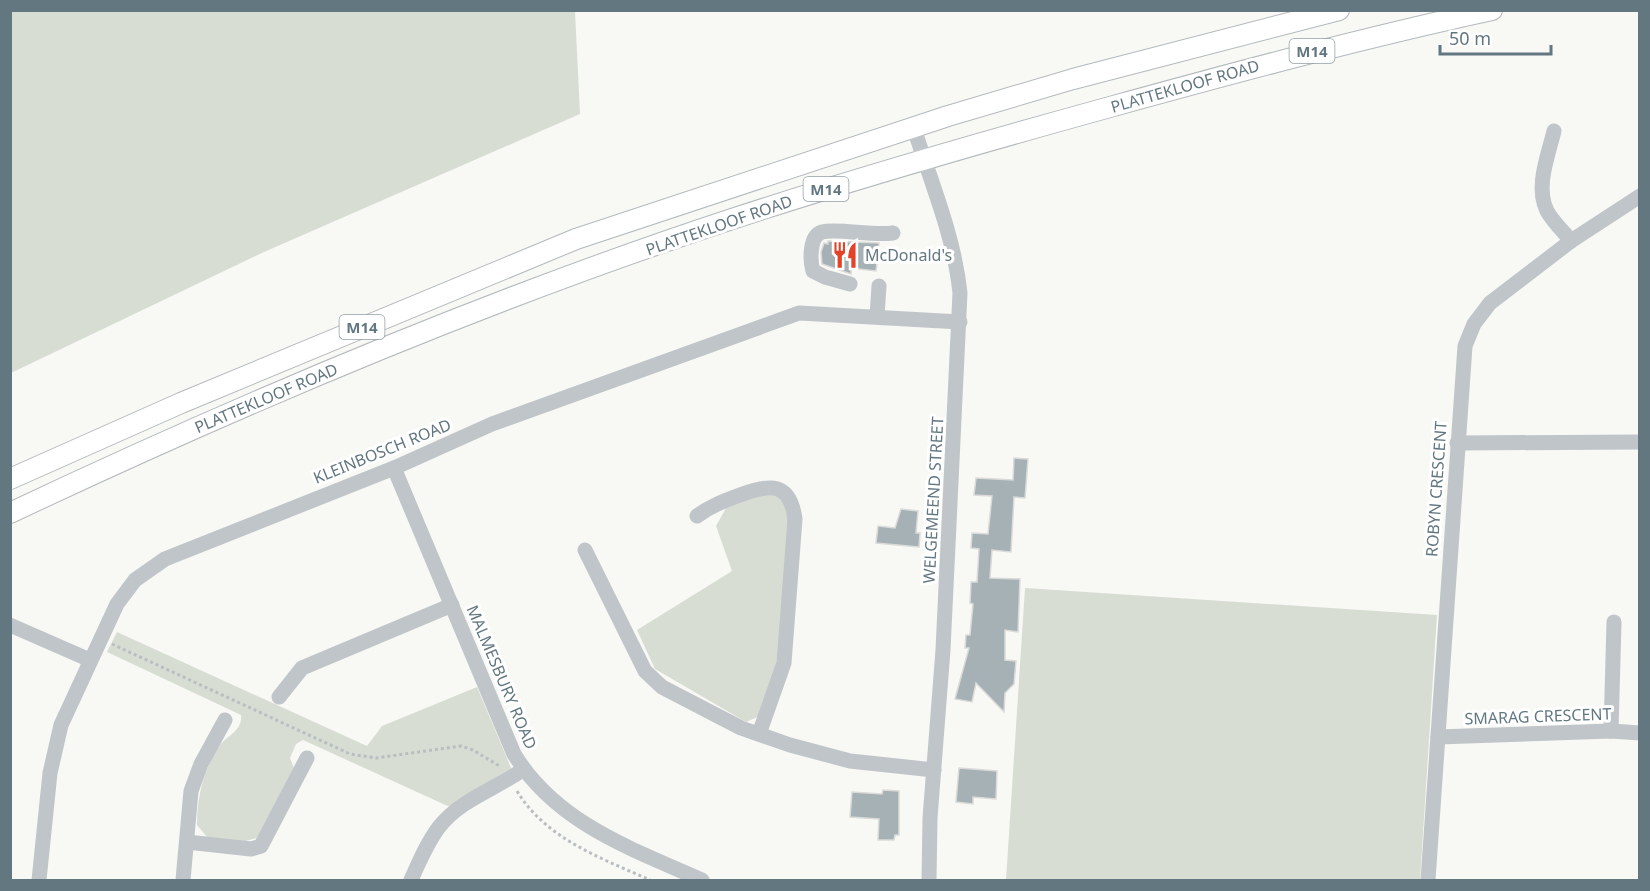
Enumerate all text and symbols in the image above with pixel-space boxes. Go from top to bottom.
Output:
scale bar [1440,18,1551,56]
text: 50 m [1449,26,1491,50]
road number: M14 [1290,39,1334,63]
street label: PLATTEKLOOF ROAD [1108,54,1262,118]
road number: M14 [804,177,848,201]
street label: PLATTEKLOOF ROAD [643,190,795,260]
restaurant icon: McDonald's [830,240,860,270]
place label: McDonald's [865,244,952,266]
road number: M14 [340,315,385,339]
street label: PLATTEKLOOF ROAD [191,358,341,438]
street label: KLEINBOSCH ROAD [310,413,454,489]
street label: WELGEMEEND STREET [918,416,948,584]
street label: ROBYN CRESCENT [1420,420,1452,558]
street label: MALMESBURY ROAD [462,602,542,752]
street label: SMARAG CRESCENT [1464,702,1612,730]

